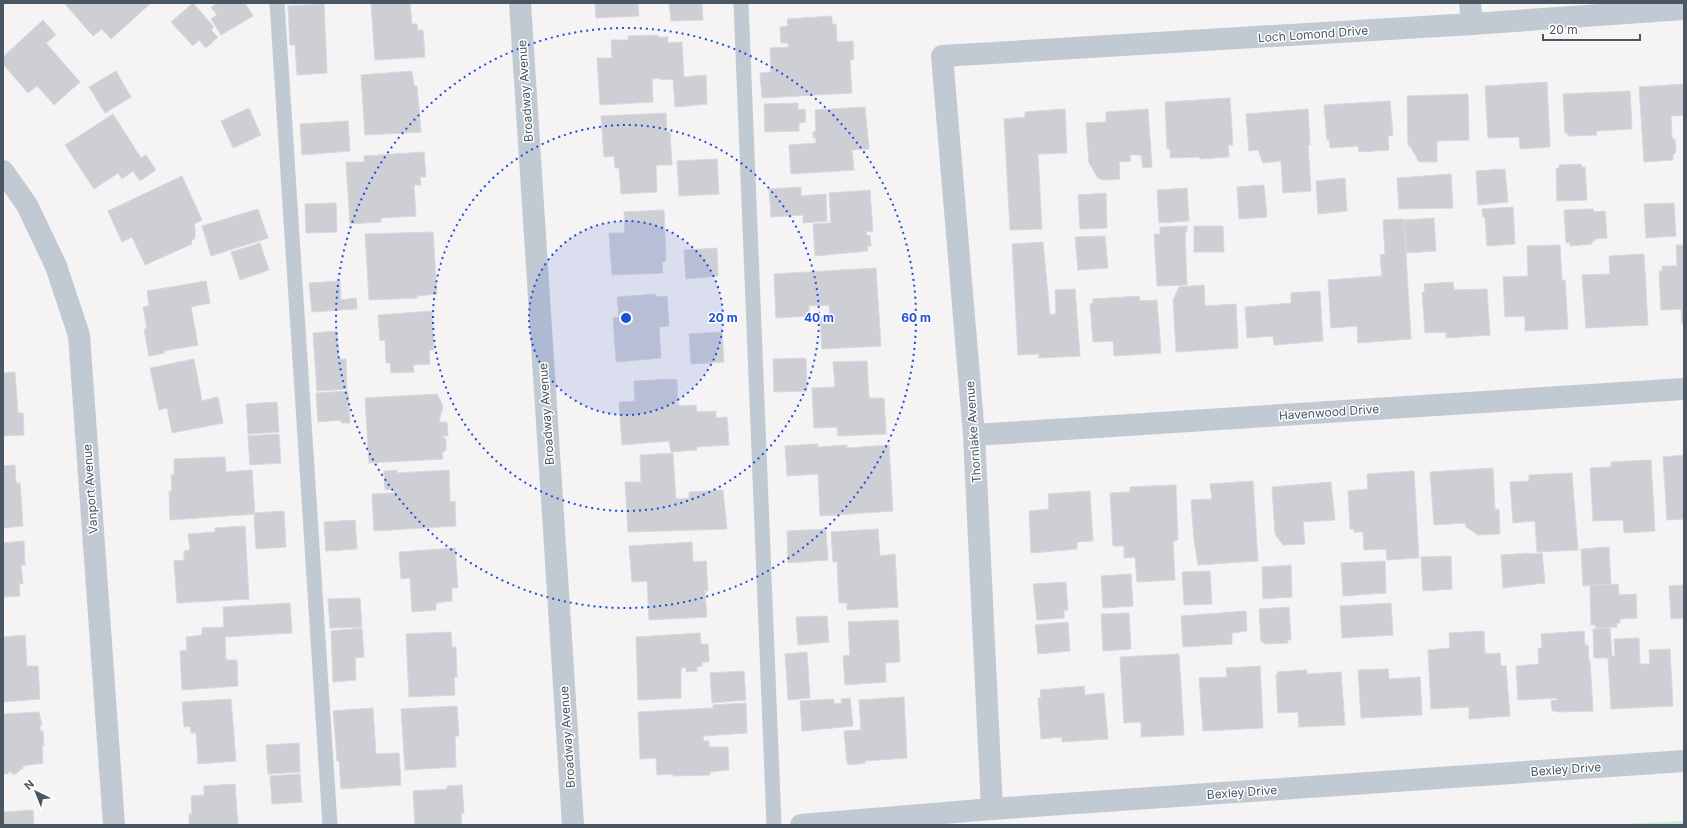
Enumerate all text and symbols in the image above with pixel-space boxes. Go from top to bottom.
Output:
scale bar [1543,16,1640,42]
text: 20 m [1549,22,1578,37]
street label: Loch Lomond Drive [1257,23,1369,45]
street label: Broadway Avenue [514,39,536,143]
text: 20 m [708,310,738,325]
text: 40 m [804,310,834,325]
text: 60 m [901,310,931,325]
centre of rings [619,311,633,325]
street label: Broadway Avenue [535,362,557,466]
street label: Thornlake Avenue [962,380,984,484]
street label: Havenwood Drive [1278,401,1380,423]
street label: Vanport Avenue [79,443,101,535]
street label: Broadway Avenue [556,685,578,789]
street label: Bexley Drive [1530,759,1602,779]
north arrow [16,772,56,812]
text: N [21,777,37,793]
street label: Bexley Drive [1206,782,1278,802]

